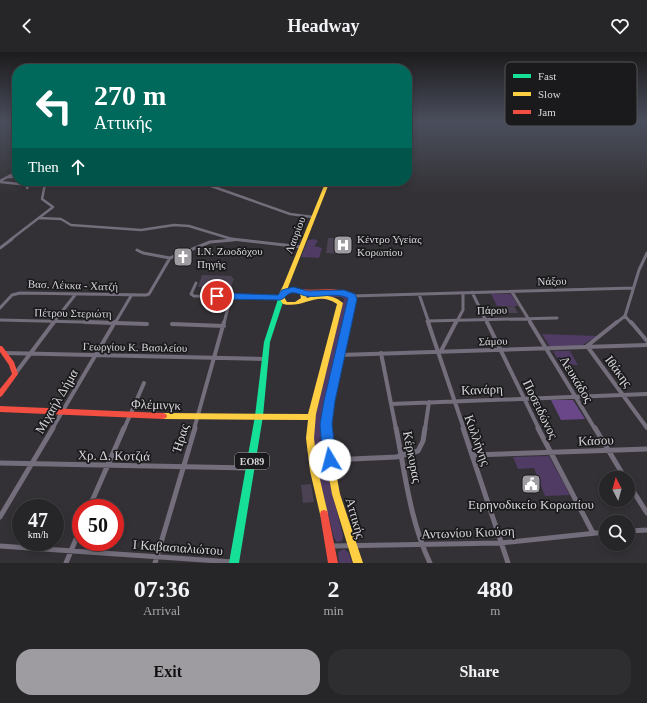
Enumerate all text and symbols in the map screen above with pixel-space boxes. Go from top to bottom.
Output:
icon: back [16,15,38,37]
icon: heart [609,15,631,37]
text: Headway [288,16,360,36]
legend [505,62,637,126]
text: Fast [538,70,556,82]
icon: left [28,80,80,132]
text: 270 m [94,80,166,111]
text: Slow [538,88,561,100]
text: Jam [538,106,556,118]
text: Αττικής [94,113,152,133]
icon: ahead [67,156,89,178]
text: Then [28,159,59,175]
street label: Λαυρίου [282,214,308,255]
place label: Κέντρο Υγείας Κορωπίου [357,233,422,258]
hospital icon: Κέντρο Υγείας Κορωπίου [332,234,354,256]
place label: Ι.Ν. Ζωοδόχου Πηγής [197,245,263,270]
church icon: Ι.Ν. Ζωοδόχου Πηγής [172,246,194,268]
street label: Νάξου [537,275,567,288]
street label: Βασ. Λέκκα - Χατζή [28,277,119,294]
pin [200,279,234,313]
icon: arrive [206,285,228,307]
street label: Πάρου [477,304,508,316]
street label: Πέτρου Στεριώτη [34,306,112,320]
street label: Σάμου [478,334,508,348]
street label: Γεωργίου Κ. Βασιλείου [83,340,188,354]
street label: Ιθάκης [602,352,636,391]
street label: Λευκάδος [557,353,597,406]
street label: Μιχαήλ Δήμα [32,366,81,436]
street label: Ποσειδώνος [520,377,562,442]
street label: Κανάρη [461,381,503,398]
street label: Φλέμινγκ [131,396,182,413]
street label: Κυλλήνης [461,413,494,468]
street label: Ήρας [169,421,192,455]
street label: Κέρκυρας [400,430,425,485]
street label: Κάσου [578,432,614,449]
position arrow [309,439,351,481]
street label: Χρ. Δ. Κοτζιά [78,447,151,464]
road number: ΕΟ89 [235,453,269,469]
north arrow [599,471,635,507]
map controls [599,471,635,551]
public building icon: Ειρηνοδικείο Κορωπίου [520,473,542,495]
street label: Αττικής [343,496,369,541]
place label: Ειρηνοδικείο Κορωπίου [468,497,594,512]
speed limit sign: 50 [72,499,124,551]
text: 47 [28,509,48,531]
button: search [599,515,635,551]
street label: Αντωνίου Κιούση [421,523,515,542]
text: km/h [28,529,48,540]
street label: Ι Καβασιαλιώτου [132,537,224,558]
text: 07:36 [134,576,190,602]
text: 2 [327,576,339,602]
text: 480 [477,576,513,602]
text: Arrival [143,603,180,618]
text: min [323,603,344,618]
text: m [490,603,500,618]
button: Exit [16,649,320,695]
button: Share [328,649,631,695]

